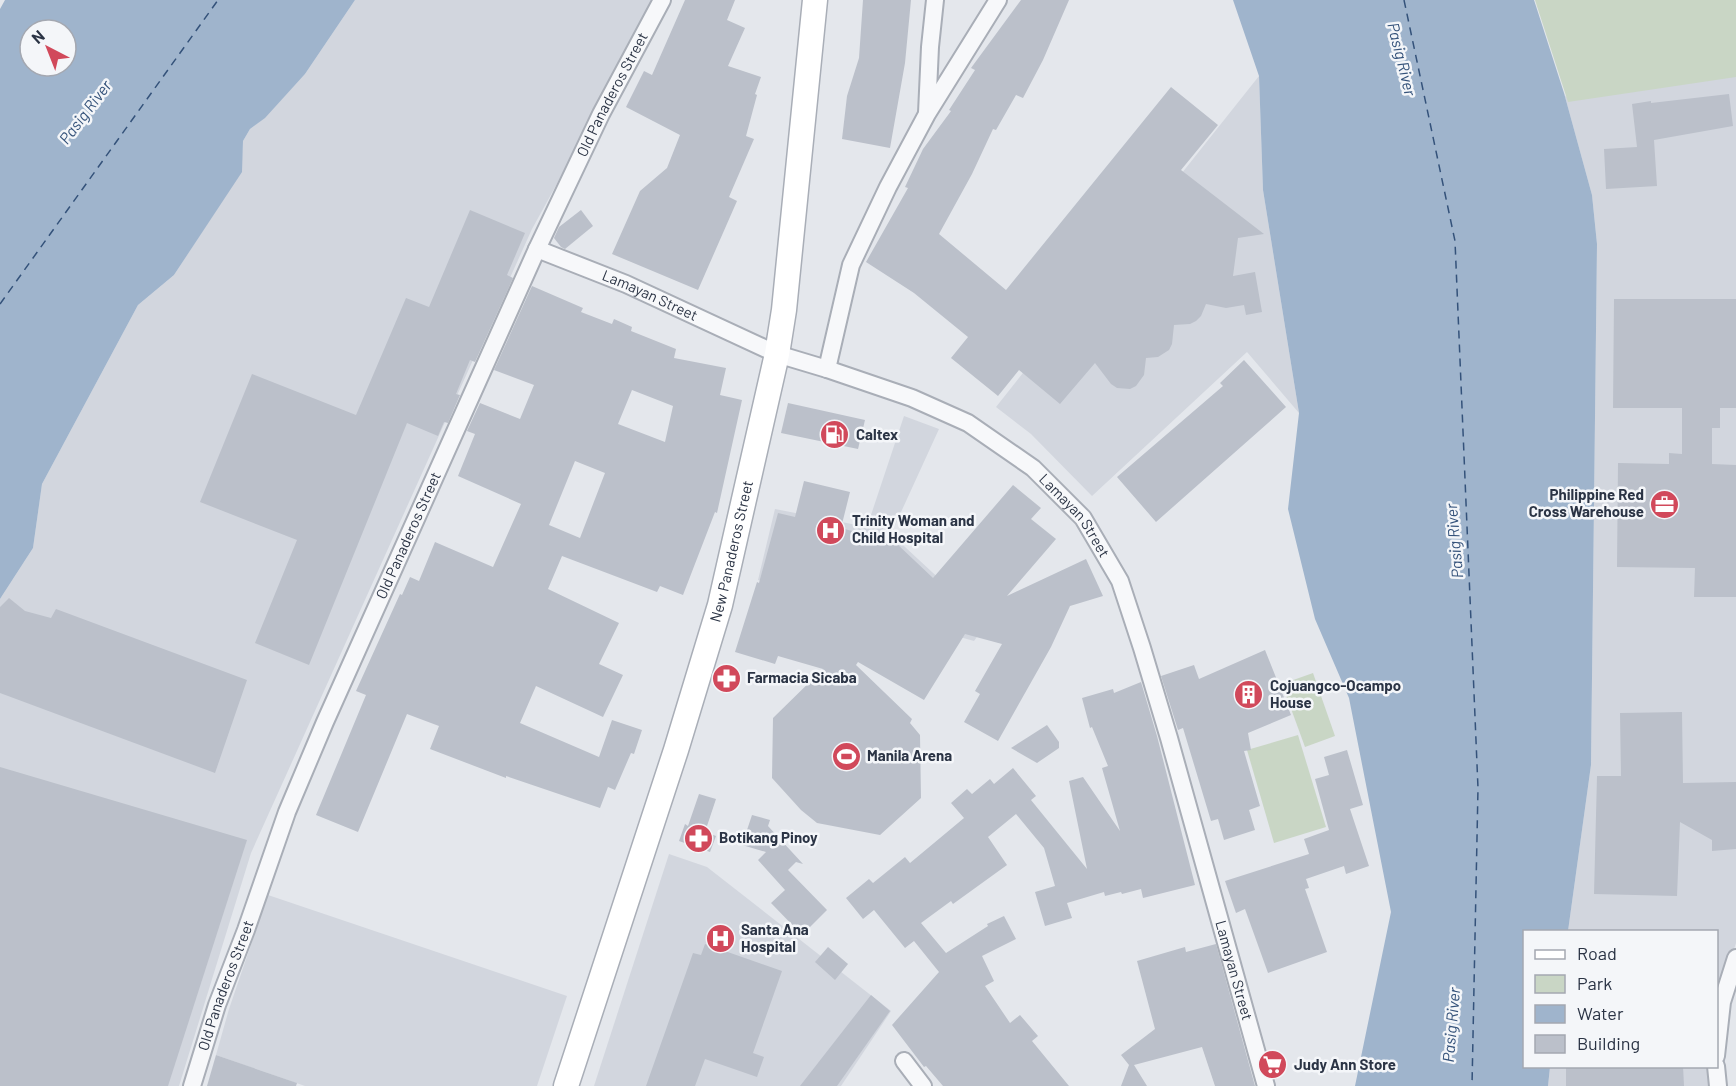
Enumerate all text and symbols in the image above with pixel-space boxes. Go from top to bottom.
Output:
north arrow [18,18,78,78]
water label: Pasig River [1384,20,1421,99]
text: N [27,26,48,47]
street label: Old Panaderos Street [572,29,651,159]
water label: Pasig River [54,75,116,147]
street label: Lamayan Street [600,266,701,324]
fuel station icon: Caltex [819,419,851,451]
place label: Caltex [856,425,898,443]
street label: Old Panaderos Street [371,469,444,602]
street label: Lamayan Street [1036,470,1114,560]
street label: New Panaderos Street [705,478,756,624]
place label: Philippine Red Cross Warehouse [1529,485,1644,520]
office icon: Philippine Red Cross Warehouse [1649,488,1681,520]
water label: Pasig River [1441,502,1466,579]
place label: Trinity Woman and Child Hospital [852,511,975,546]
hospital icon: Trinity Woman and Child Hospital [815,514,847,546]
pharmacy icon: Farmacia Sicaba [710,662,742,694]
place label: Farmacia Sicaba [747,668,857,686]
place label: Cojuangco-Ocampo House [1270,676,1401,711]
building icon: Cojuangco-Ocampo House [1233,679,1265,711]
sports icon: Manila Arena [830,740,862,772]
place label: Manila Arena [867,746,952,764]
pharmacy icon: Botikang Pinoy [682,822,714,854]
place label: Botikang Pinoy [719,828,818,846]
street label: Old Panaderos Street [193,918,257,1053]
street label: Lamayan Street [1212,918,1257,1022]
place label: Santa Ana Hospital [741,920,809,955]
hospital icon: Santa Ana Hospital [704,923,736,955]
legend [1523,930,1718,1068]
text: Road [1577,942,1617,964]
text: Park [1577,972,1612,994]
water label: Pasig River [1438,986,1463,1063]
text: Water [1577,1002,1624,1024]
text: Building [1577,1032,1640,1054]
supermarket icon: Judy Ann Store [1257,1049,1289,1081]
place label: Judy Ann Store [1294,1055,1396,1073]

